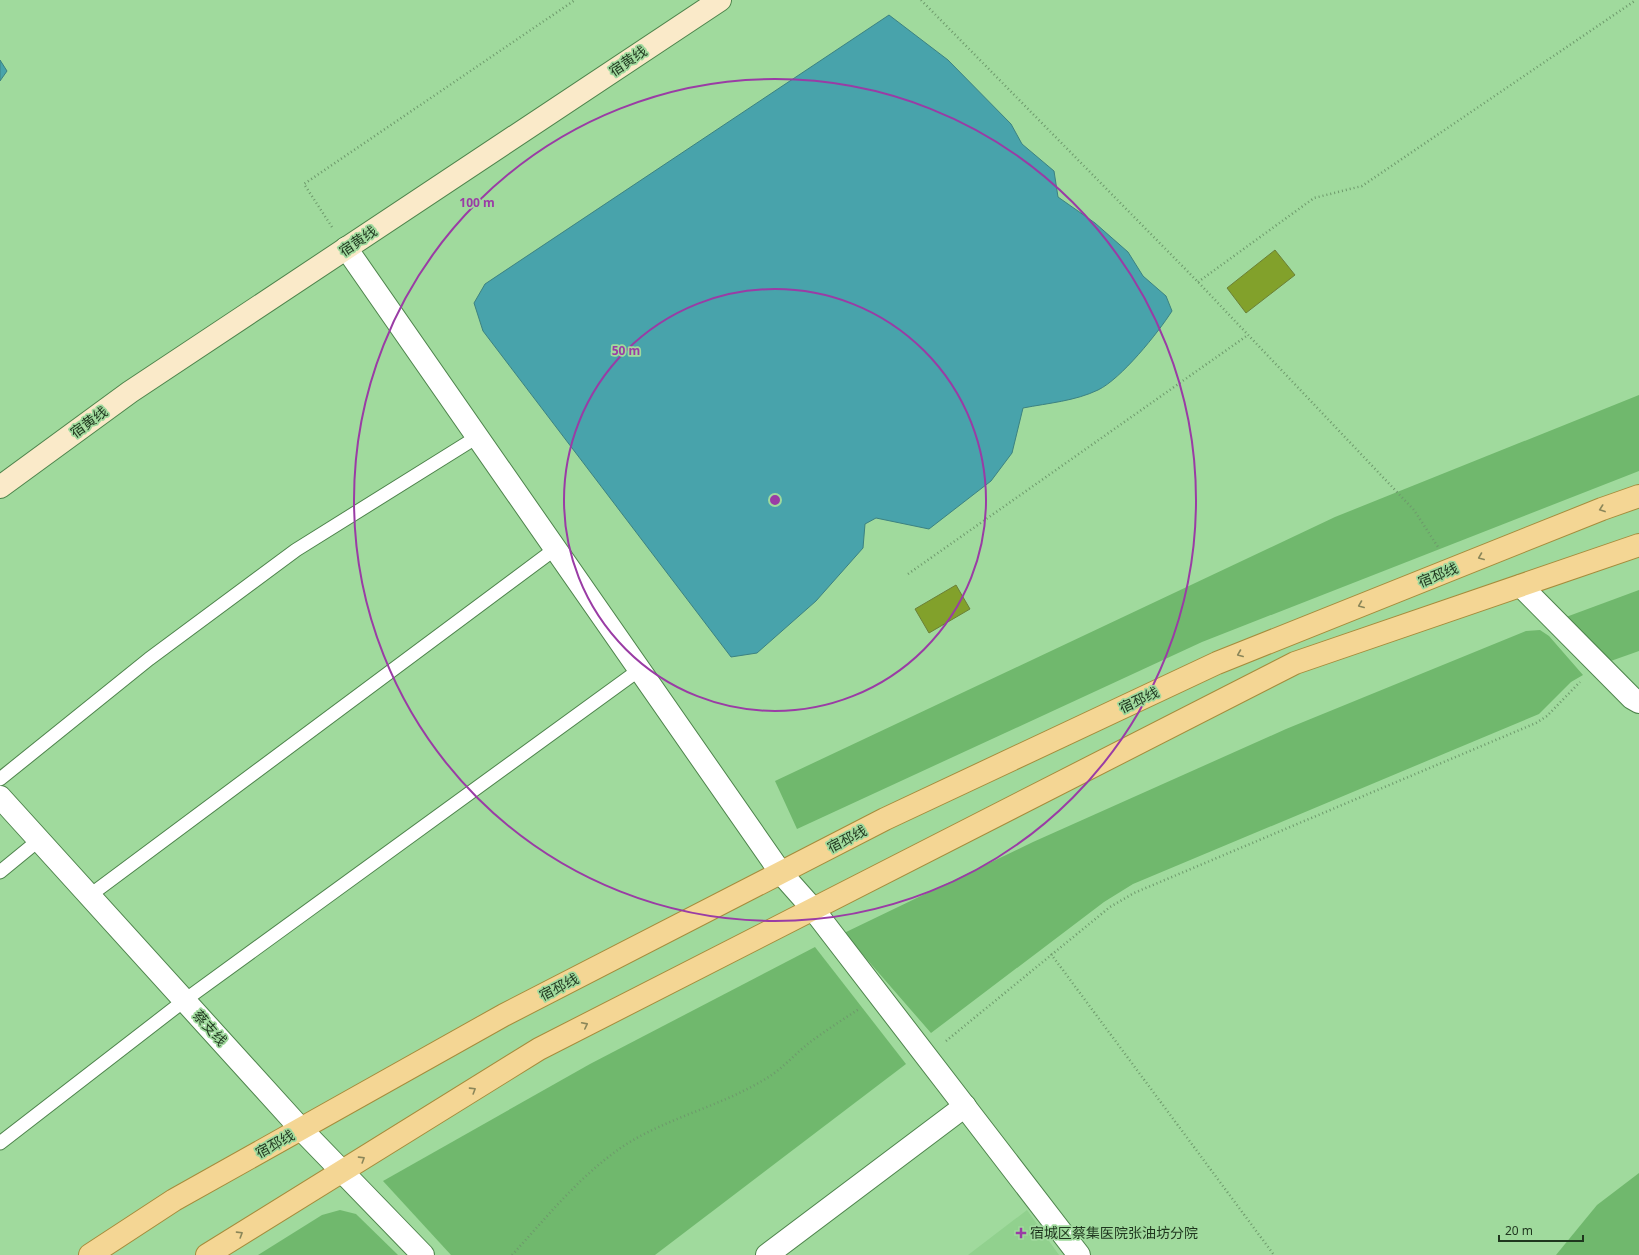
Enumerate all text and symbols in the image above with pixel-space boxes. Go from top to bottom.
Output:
street label: 宿黄线 [605,41,650,80]
text: 100 m [459,194,495,211]
street label: 宿黄线 [335,221,380,260]
text: 50 m [612,342,640,359]
street label: 宿黄线 [66,402,111,442]
centre of rings [768,493,782,507]
one-way arrow [1599,504,1606,513]
one-way arrow [1478,553,1485,561]
street label: 宿邳线 [1415,558,1461,591]
one-way arrow [1357,601,1364,609]
one-way arrow [1236,649,1243,657]
street label: 宿邳线 [1116,682,1162,717]
street label: 宿邳线 [824,821,870,857]
street label: 宿邳线 [536,969,582,1005]
street label: 蔡支线 [189,1006,231,1050]
one-way arrow [581,1023,589,1030]
one-way arrow [469,1087,476,1095]
street label: 宿邳线 [252,1125,298,1162]
one-way arrow [358,1156,365,1163]
scale bar [1499,1217,1583,1243]
text: 20 m [1505,1222,1533,1239]
place label: 宿城区蔡集医院张油坊分院 [1030,1223,1198,1242]
marker: 宿城区蔡集医院张油坊分院 [1015,1227,1027,1239]
one-way arrow [236,1232,243,1239]

